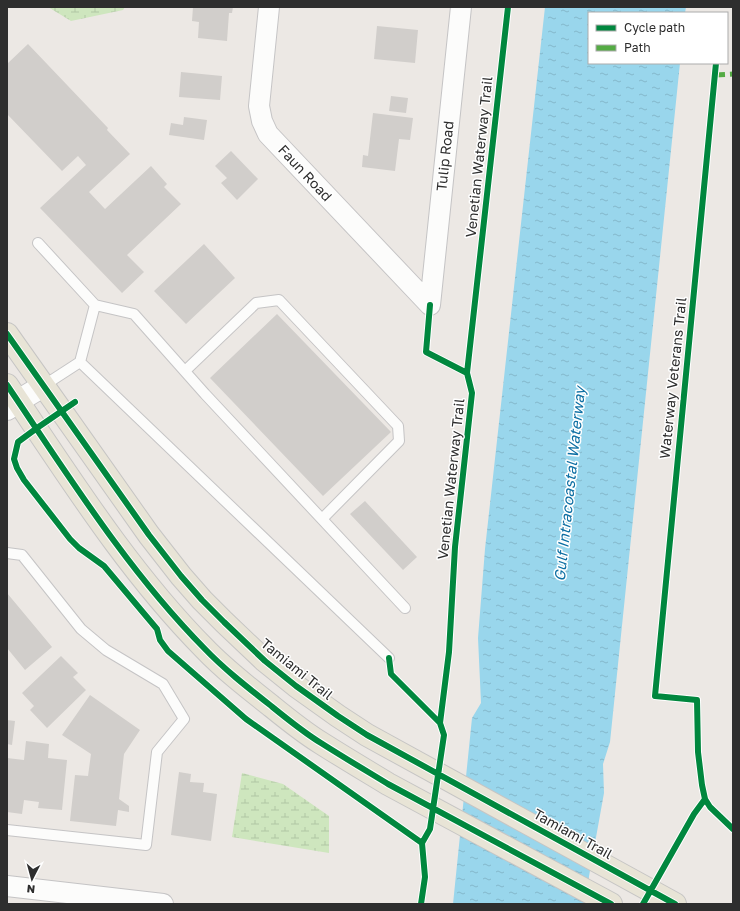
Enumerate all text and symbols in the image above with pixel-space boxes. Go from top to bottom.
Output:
legend [588,12,728,64]
text: Cycle path [624,20,685,35]
text: Path [624,40,651,55]
street label: Venetian Waterway Trail [462,76,495,238]
street label: Tulip Road [432,120,457,192]
street label: Faun Road [275,141,336,204]
street label: Waterway Veterans Trail [656,296,689,459]
water label: Gulf Intracoastal Waterway [550,383,589,582]
street label: Venetian Waterway Trail [434,398,467,560]
street label: Tamiami Trail [258,634,337,703]
street label: Tamiami Trail [531,805,616,862]
north arrow [12,859,52,899]
text: N [26,883,36,896]

